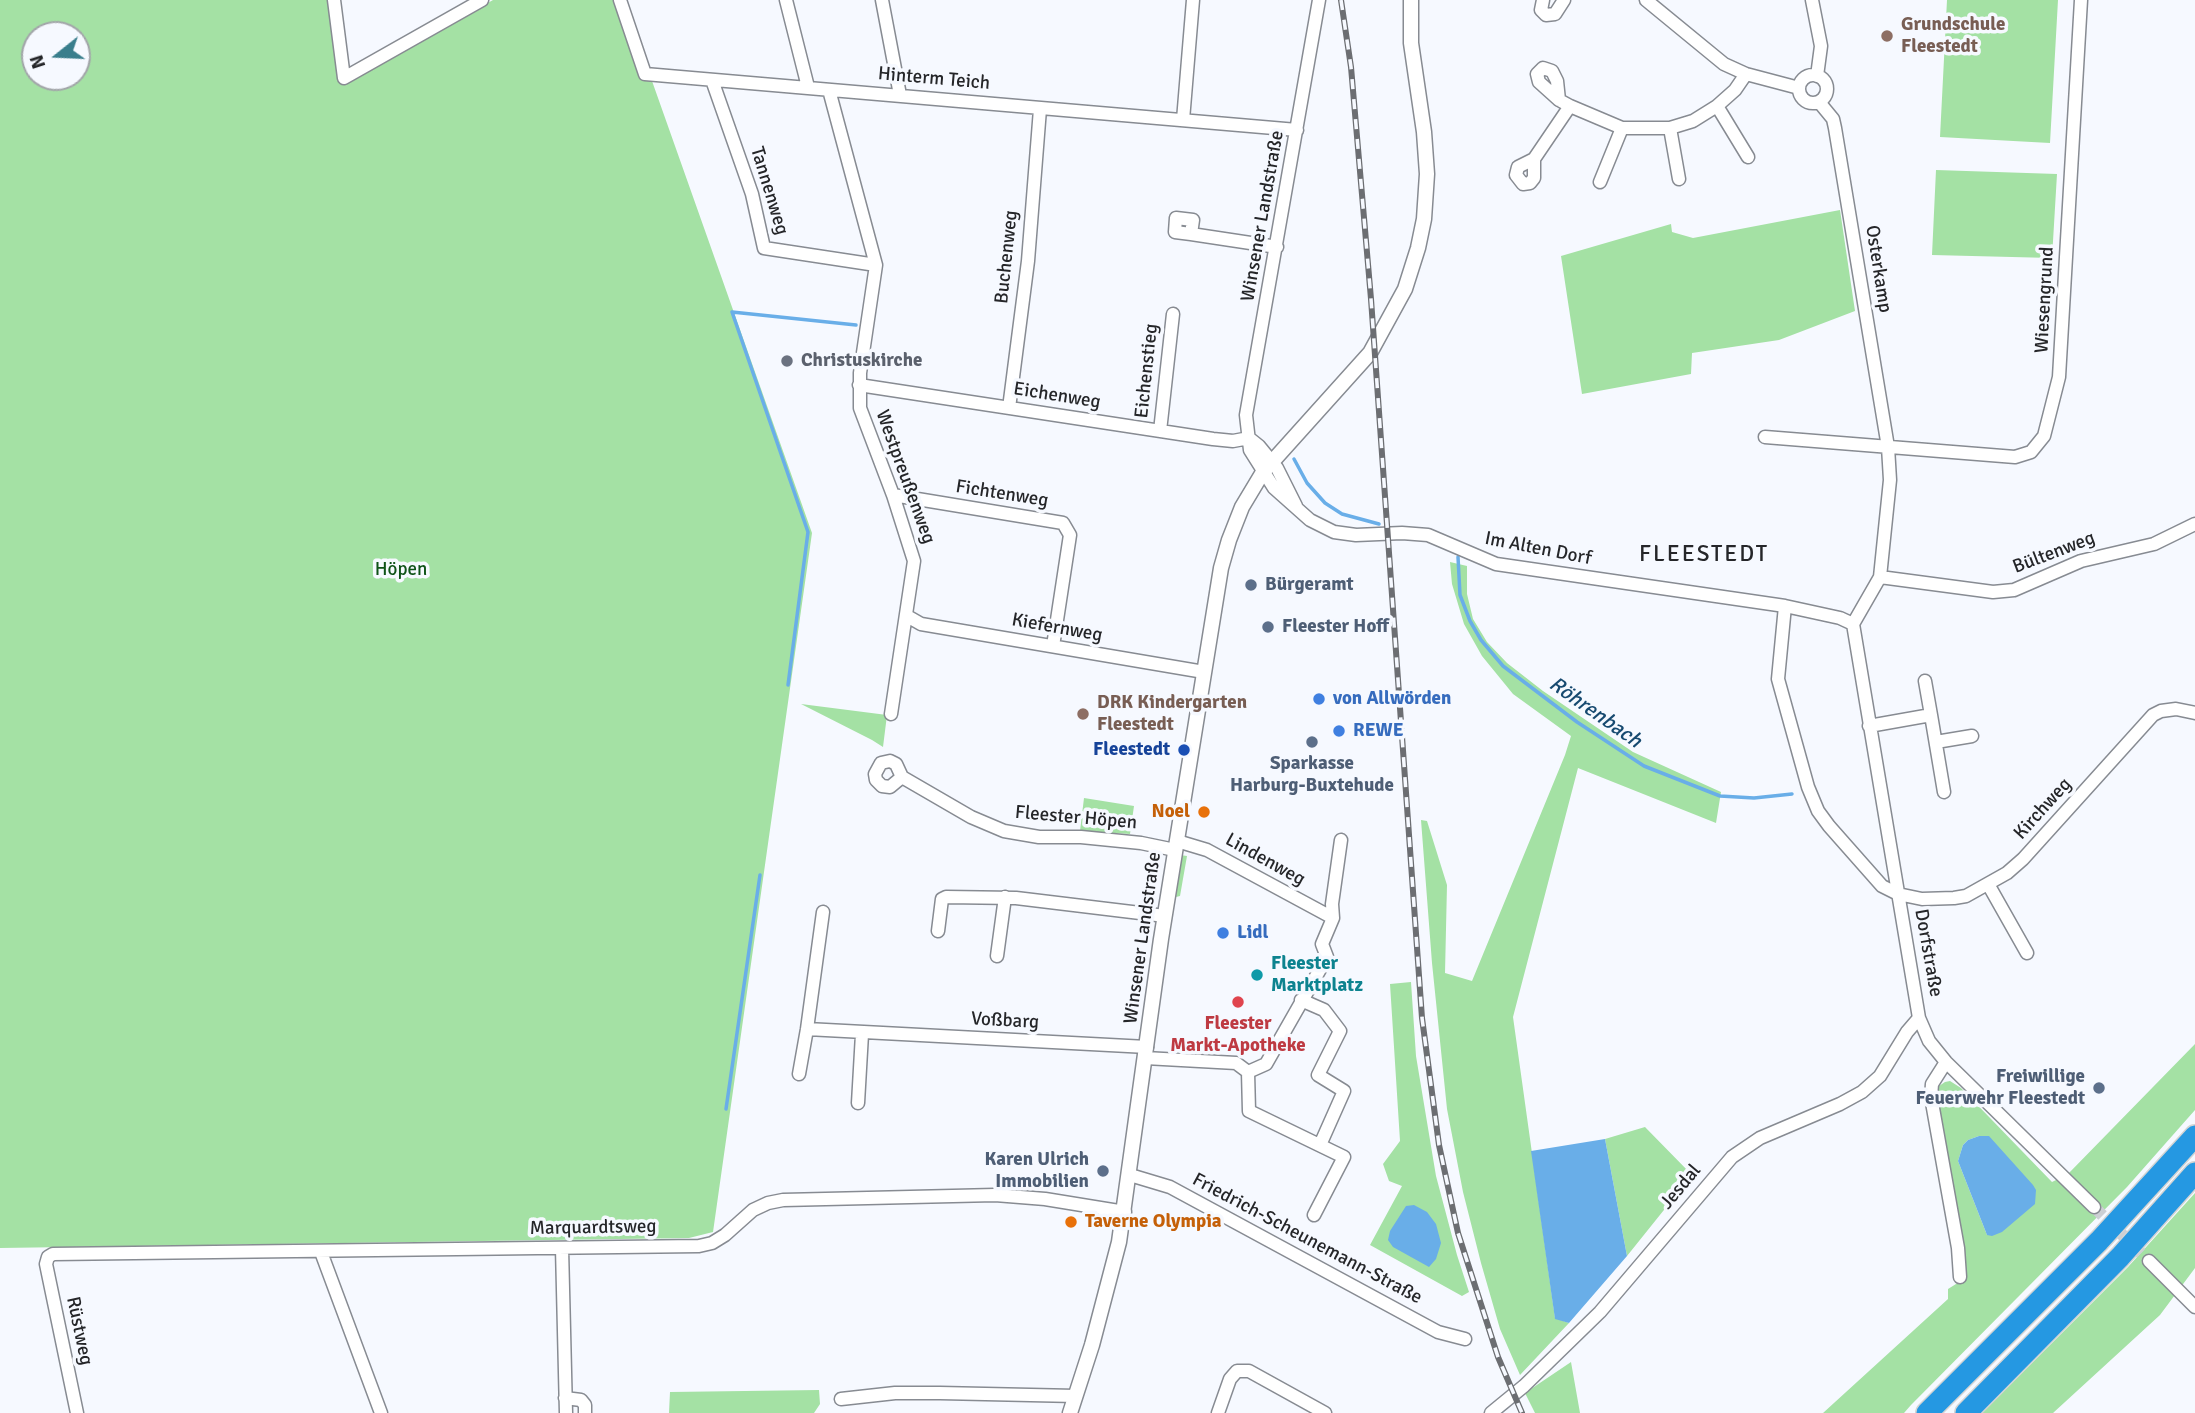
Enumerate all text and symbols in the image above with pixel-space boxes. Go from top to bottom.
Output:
place label: Grundschule Fleestedt [1901,14,2005,58]
north arrow [21,21,91,91]
marker: Grundschule Fleestedt [1879,28,1895,44]
text: N [24,52,51,72]
street label: Hinterm Teich [877,63,991,95]
street label: Winsener Landstraße [1237,129,1289,303]
street label: Tannenweg [745,144,793,238]
street label: Buchenweg [991,209,1023,305]
street label: Osterkamp [1860,224,1896,314]
street label: Wiesengrund [2031,246,2059,354]
street label: Eichenstieg [1131,323,1163,419]
place label: Christuskirche [801,350,922,372]
marker: Christuskirche [779,353,795,369]
street label: Eichenweg [1012,378,1102,414]
street label: Westpreußenweg [870,407,940,547]
street label: Fichtenweg [954,475,1050,513]
street label: Im Alten Dorf [1483,527,1593,571]
street label: Bültenweg [2010,527,2098,579]
district label: FLEESTEDT [1640,541,1768,569]
park label: Höpen [375,559,427,581]
place label: Bürgeramt [1265,574,1354,596]
marker: Bürgeramt [1243,577,1259,593]
street label: Kiefernweg [1010,609,1104,647]
place label: Fleester Hoff [1282,616,1389,638]
marker: Fleester Hoff [1260,619,1276,635]
water label: Röhrenbach [1544,672,1646,754]
place label: von Allwörden [1333,688,1451,710]
marker: von Allwörden [1311,691,1327,707]
place label: DRK Kindergarten Fleestedt [1097,692,1247,736]
marker: DRK Kindergarten Fleestedt [1075,706,1091,722]
place label: REWE [1353,720,1404,742]
marker: REWE [1331,723,1347,739]
marker: Sparkasse Harburg-Buxtehude [1304,734,1320,750]
place label: Fleestedt [1093,739,1170,761]
marker: Fleestedt [1176,742,1192,758]
place label: Sparkasse Harburg-Buxtehude [1230,753,1394,797]
street label: Kirchweg [2009,773,2077,845]
street label: Fleester Höpen [1014,801,1138,835]
place label: Noel [1151,801,1190,823]
marker: Noel [1196,804,1212,820]
street label: Lindenweg [1221,829,1309,891]
street label: Winsener Landstraße [1120,851,1166,1025]
street label: Dorfstraße [1909,907,1947,999]
place label: Lidl [1237,922,1269,944]
marker: Lidl [1215,925,1231,941]
place label: Fleester Marktplatz [1271,953,1363,997]
marker: Fleester Marktplatz [1249,967,1265,983]
marker: Fleester Markt-Apotheke [1230,994,1246,1010]
street label: Voßbarg [970,1008,1040,1034]
place label: Fleester Markt-Apotheke [1170,1013,1306,1057]
place label: Freiwillige Feuerwehr Fleestedt [1915,1066,2085,1110]
marker: Freiwillige Feuerwehr Fleestedt [2091,1080,2107,1096]
place label: Karen Ulrich Immobilien [985,1149,1089,1193]
street label: Jesdal [1656,1160,1706,1214]
marker: Karen Ulrich Immobilien [1095,1163,1111,1179]
street label: Friedrich-Scheunemann-Straße [1188,1169,1426,1309]
place label: Taverne Olympia [1085,1211,1222,1233]
marker: Taverne Olympia [1063,1214,1079,1230]
street label: Marquardtsweg [529,1215,657,1241]
street label: Rüstweg [61,1295,97,1367]

